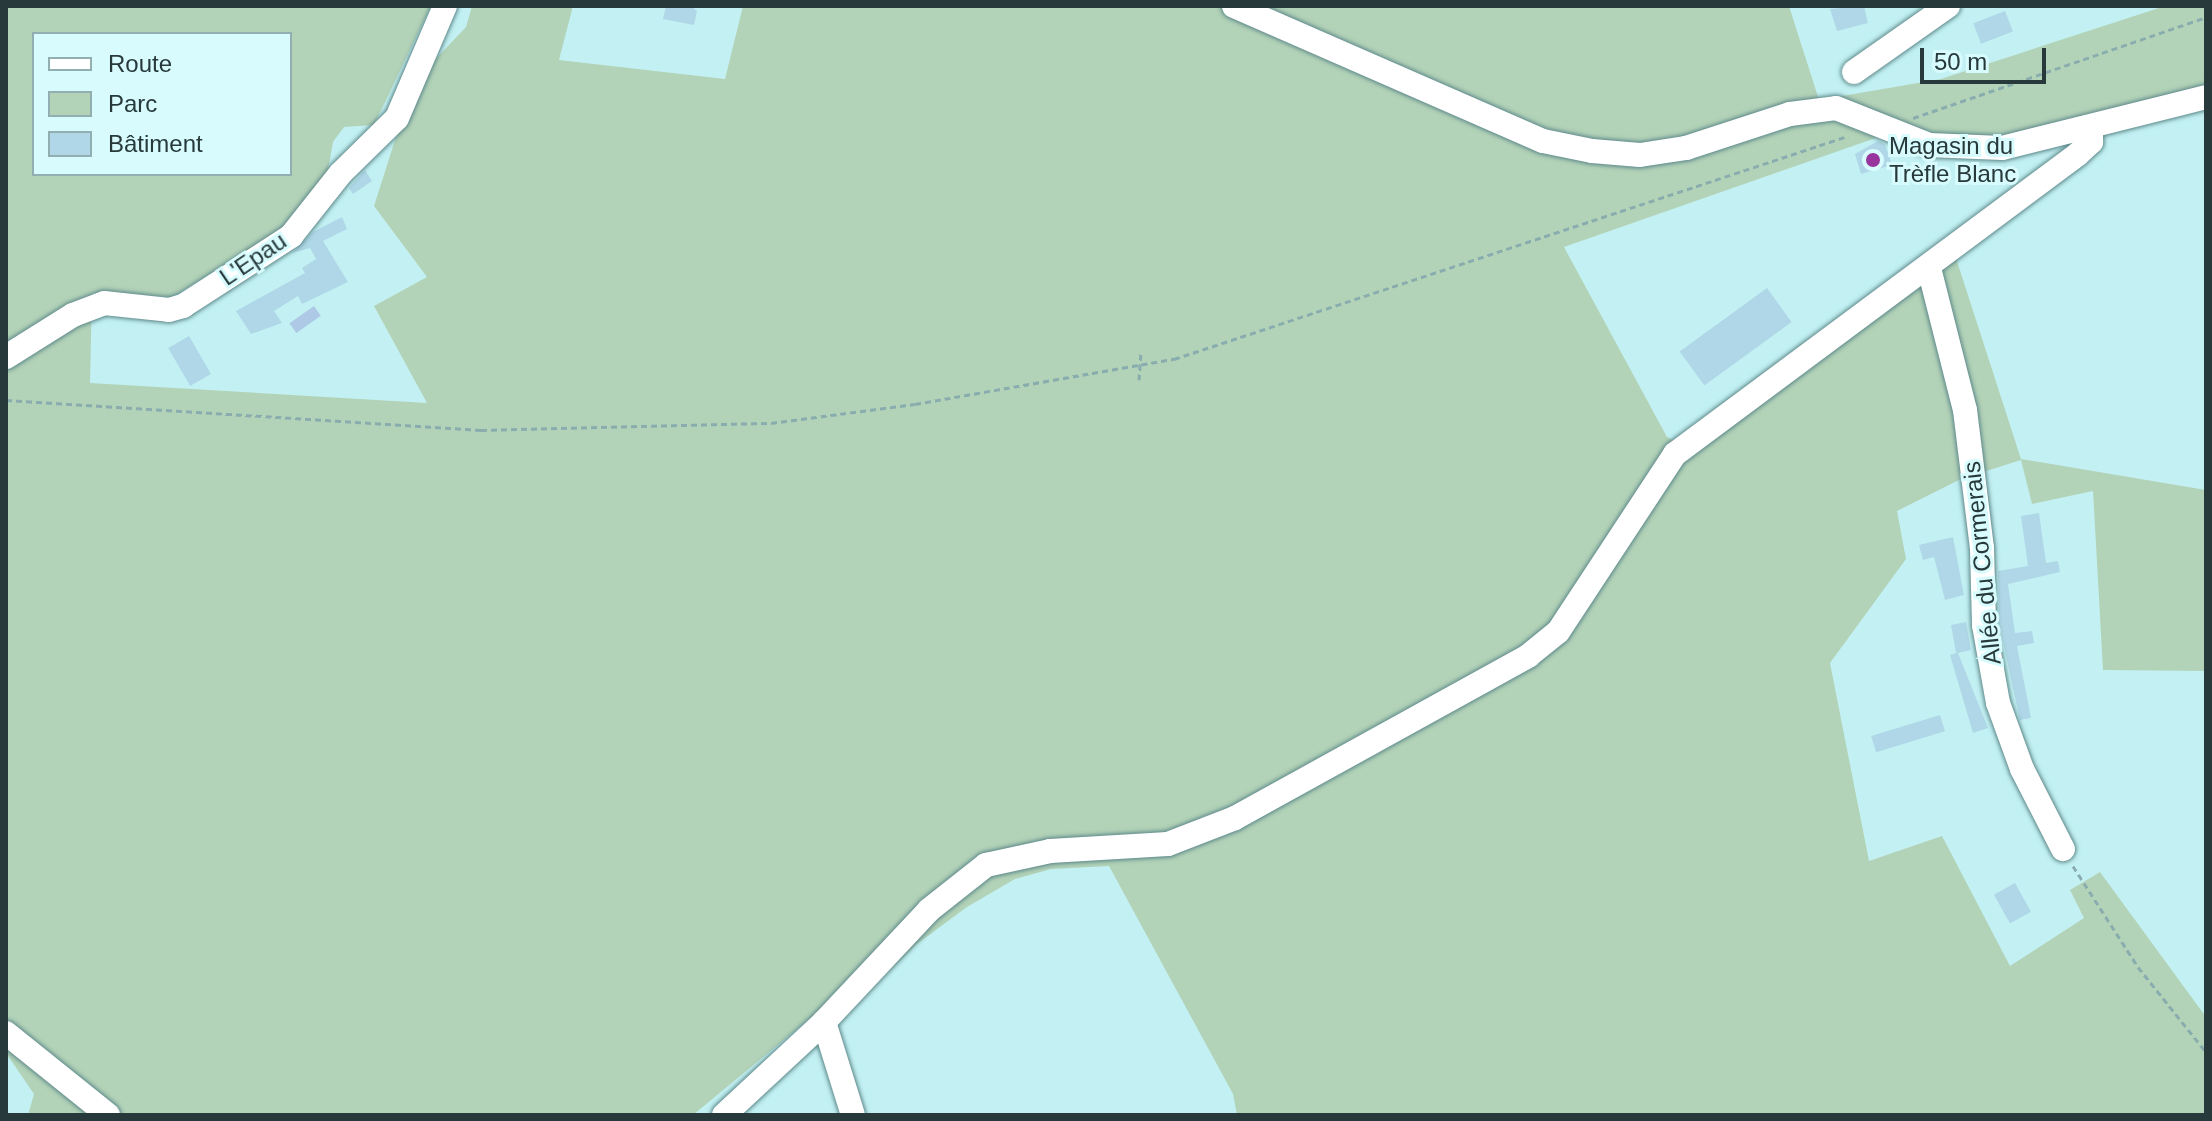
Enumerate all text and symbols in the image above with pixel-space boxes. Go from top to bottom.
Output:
legend [32,32,292,176]
scale bar [1924,32,2050,82]
text: 50 m [1934,48,1987,75]
text: Route [108,50,172,77]
text: Parc [108,90,157,117]
text: Bâtiment [108,130,203,157]
place label: Magasin du Trèfle Blanc [1889,132,2016,188]
marker: Magasin du Trèfle Blanc [1864,151,1882,169]
street label: L'Epau [214,226,292,292]
street label: Allée du Cormerais [1957,460,2007,666]

